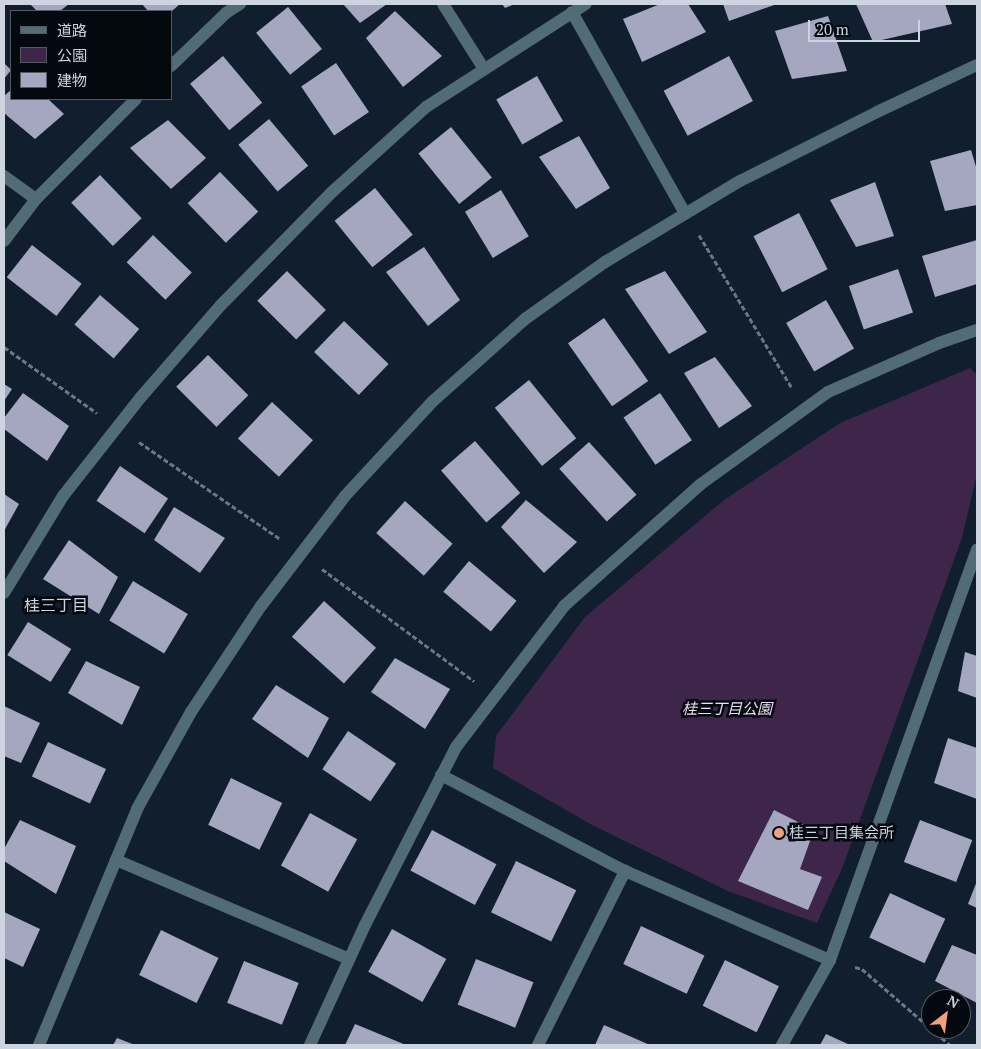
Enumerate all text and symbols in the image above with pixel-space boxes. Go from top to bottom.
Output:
legend [10,10,172,100]
scale bar [811,10,924,42]
text: 20 m [816,19,849,39]
text: 道路 [57,20,87,40]
text: 公園 [57,45,87,65]
text: 建物 [57,70,87,90]
district label: 桂三丁目 [24,595,88,615]
park label: 桂三丁目公園 [682,700,772,718]
place label: 桂三丁目集会所 [789,824,894,842]
marker: 桂三丁目集会所 [773,827,785,839]
north arrow [921,989,971,1039]
text: N [944,991,963,1012]

